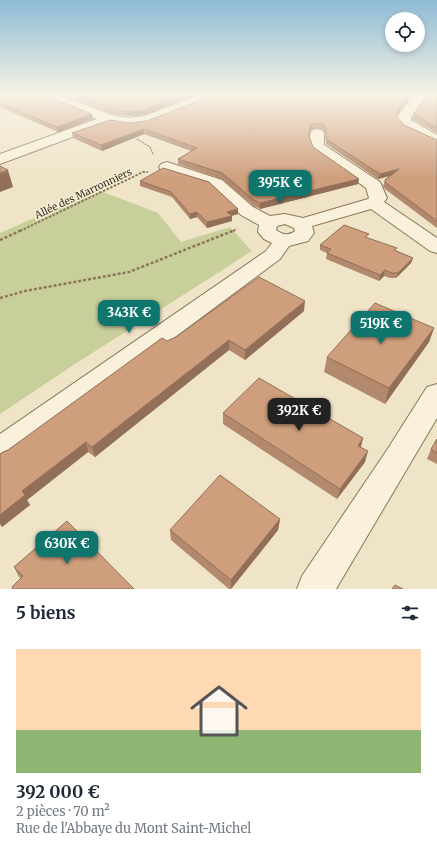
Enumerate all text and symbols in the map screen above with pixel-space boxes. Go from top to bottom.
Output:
map controls [385,12,425,52]
button: locate [385,12,425,52]
street label: Allée des Marronniers [32,165,134,222]
pin: 395K € [247,170,313,204]
text: 395K € [258,174,302,191]
pin: 343K € [96,300,162,334]
text: 343K € [107,304,151,321]
pin: 519K € [348,311,414,345]
text: 519K € [360,315,402,332]
pin: 392K € [266,398,332,432]
text: 392K € [277,402,321,419]
pin: 630K € [34,531,100,565]
text: 630K € [44,535,90,552]
text: 5 biens [16,602,76,624]
icon: filters [399,602,421,624]
icon: home [183,675,255,747]
text: 392 000 € [16,781,100,803]
text: 2 pièces · 70 m² [16,803,110,820]
text: Rue de l'Abbaye du Mont Saint-Michel [16,820,251,837]

